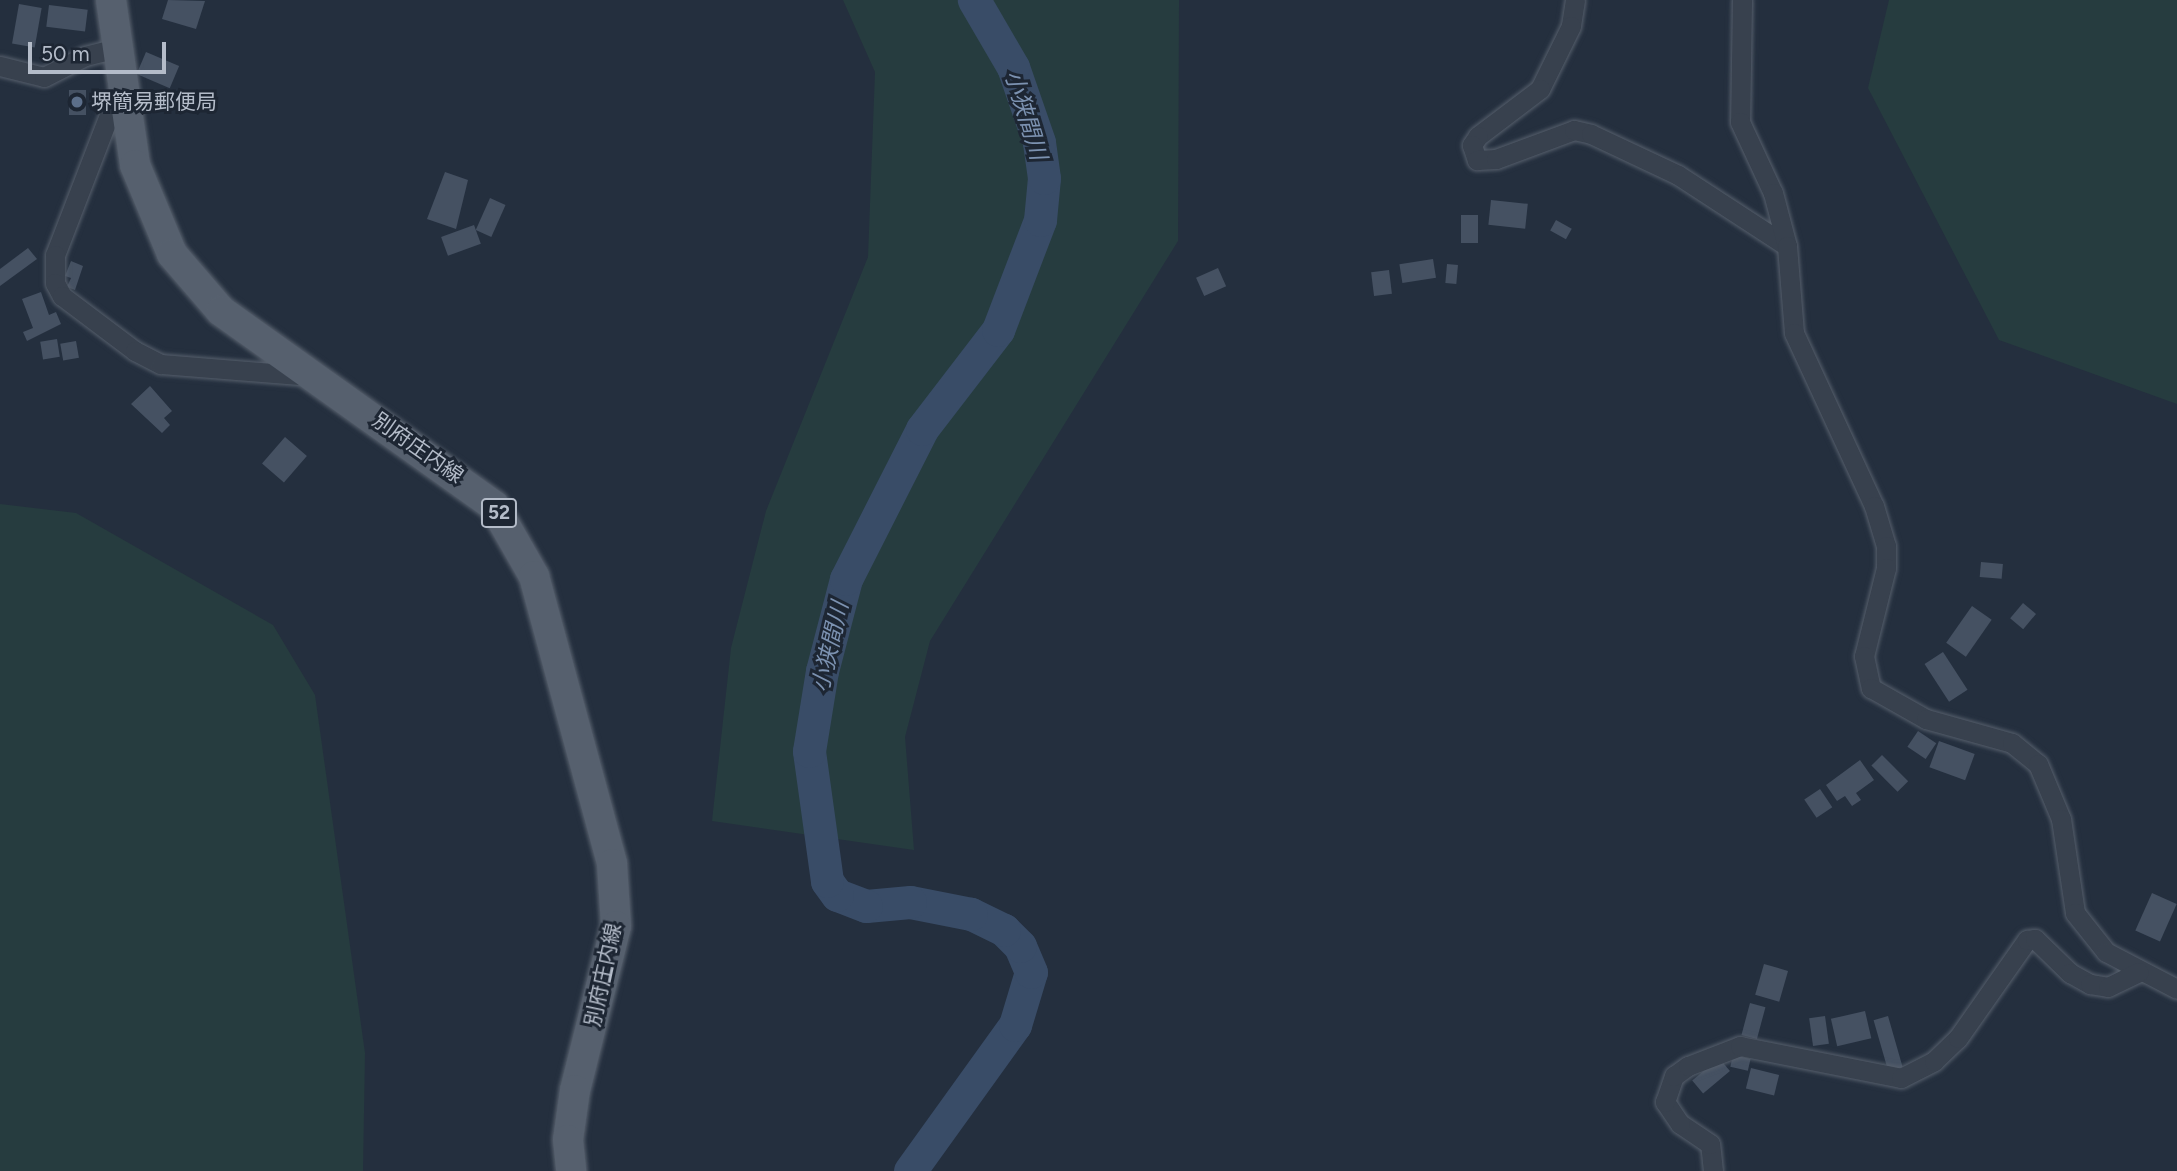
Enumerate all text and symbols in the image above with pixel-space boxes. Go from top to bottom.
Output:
scale bar [32,28,170,72]
text: 50 m [41,41,90,66]
water label: 小狭間川 [999,67,1053,163]
place label: 堺簡易郵便局 [91,89,217,115]
marker: 堺簡易郵便局 [69,94,85,110]
street label: 別府庄内線 [368,408,468,488]
road number: 52 [480,498,518,528]
water label: 小狭間川 [806,599,854,695]
street label: 別府庄内線 [580,921,626,1029]

